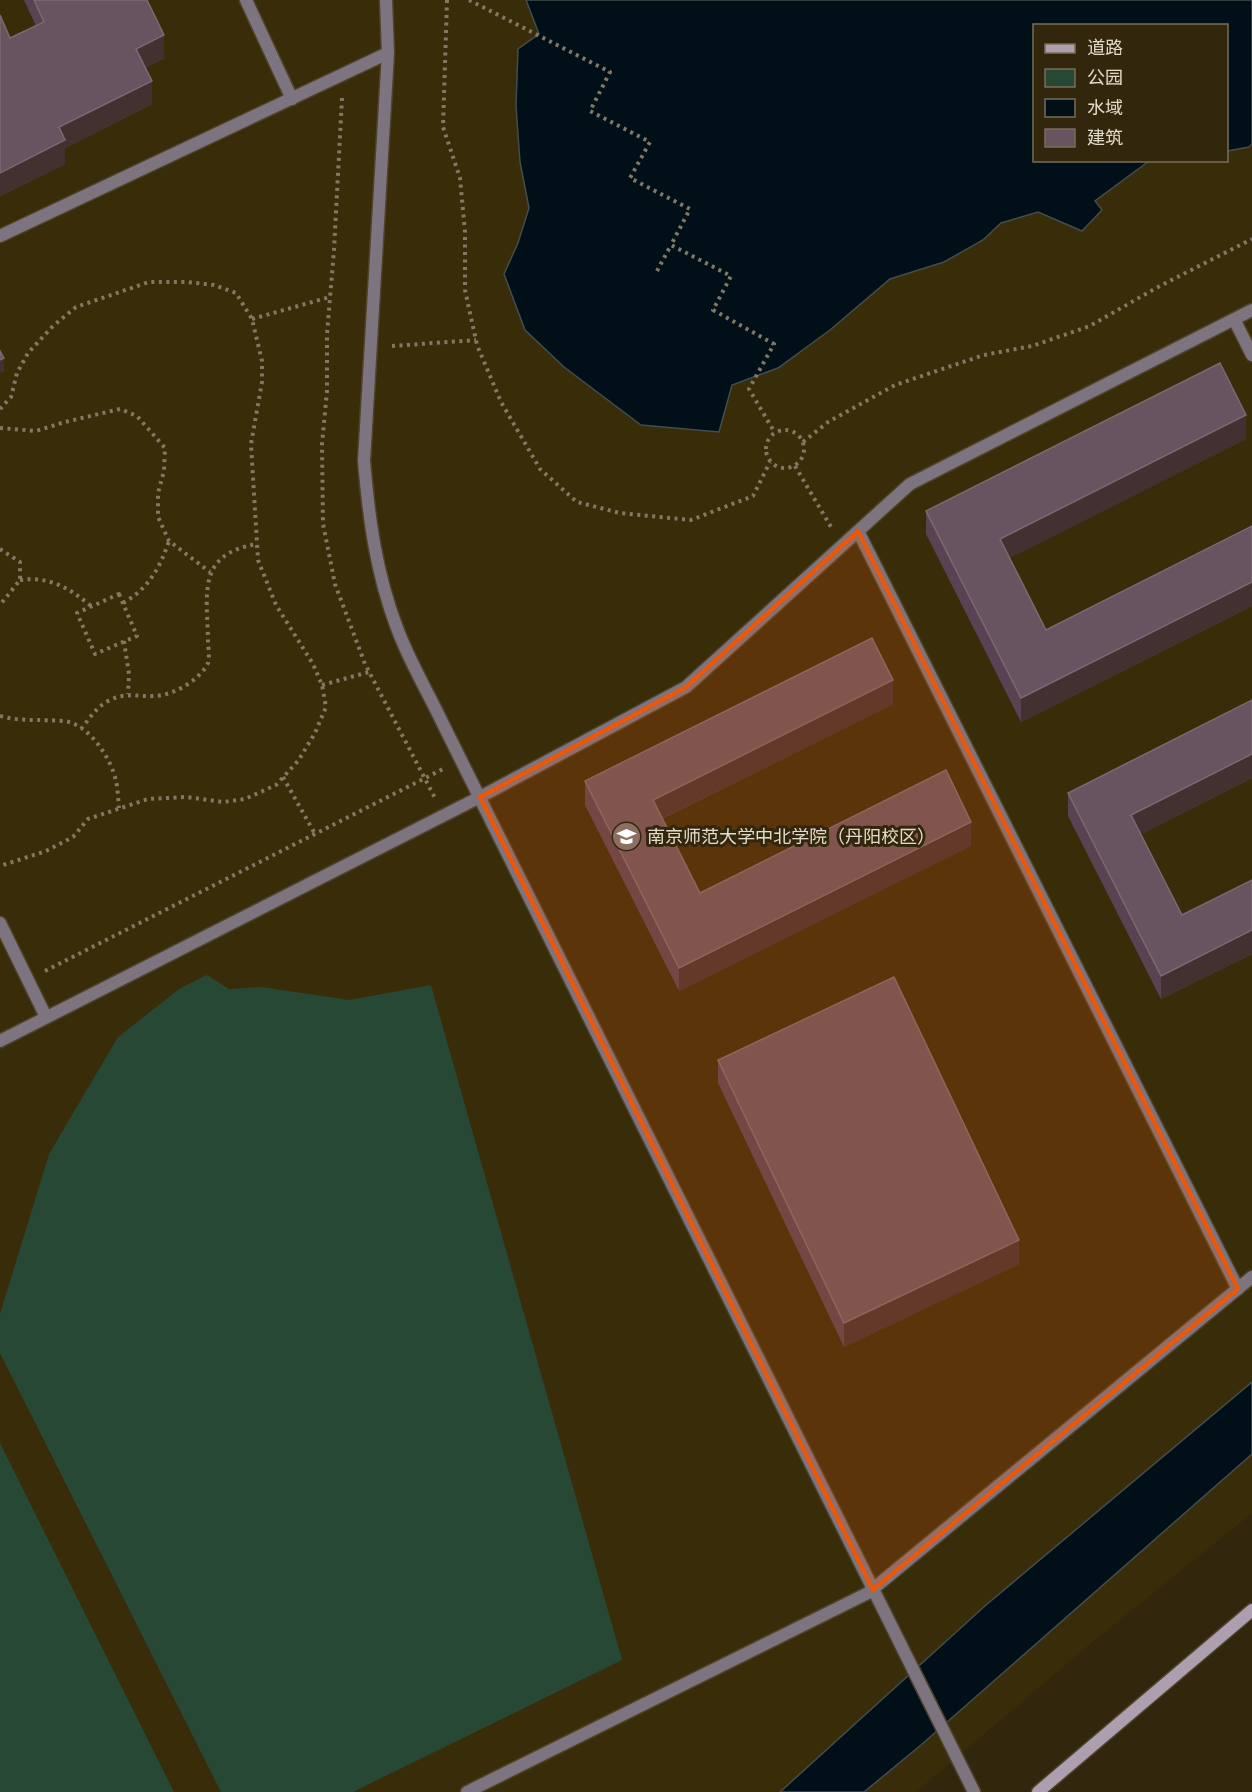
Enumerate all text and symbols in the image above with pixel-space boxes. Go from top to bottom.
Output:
legend [1033,24,1228,162]
text: 道路 [1087,37,1123,59]
text: 公园 [1087,67,1123,89]
text: 水域 [1087,97,1123,119]
text: 建筑 [1087,127,1123,149]
school or university icon: 南京师范大学中北学院（丹阳校区） [610,821,642,853]
place label: 南京师范大学中北学院（丹阳校区） [647,826,935,848]

